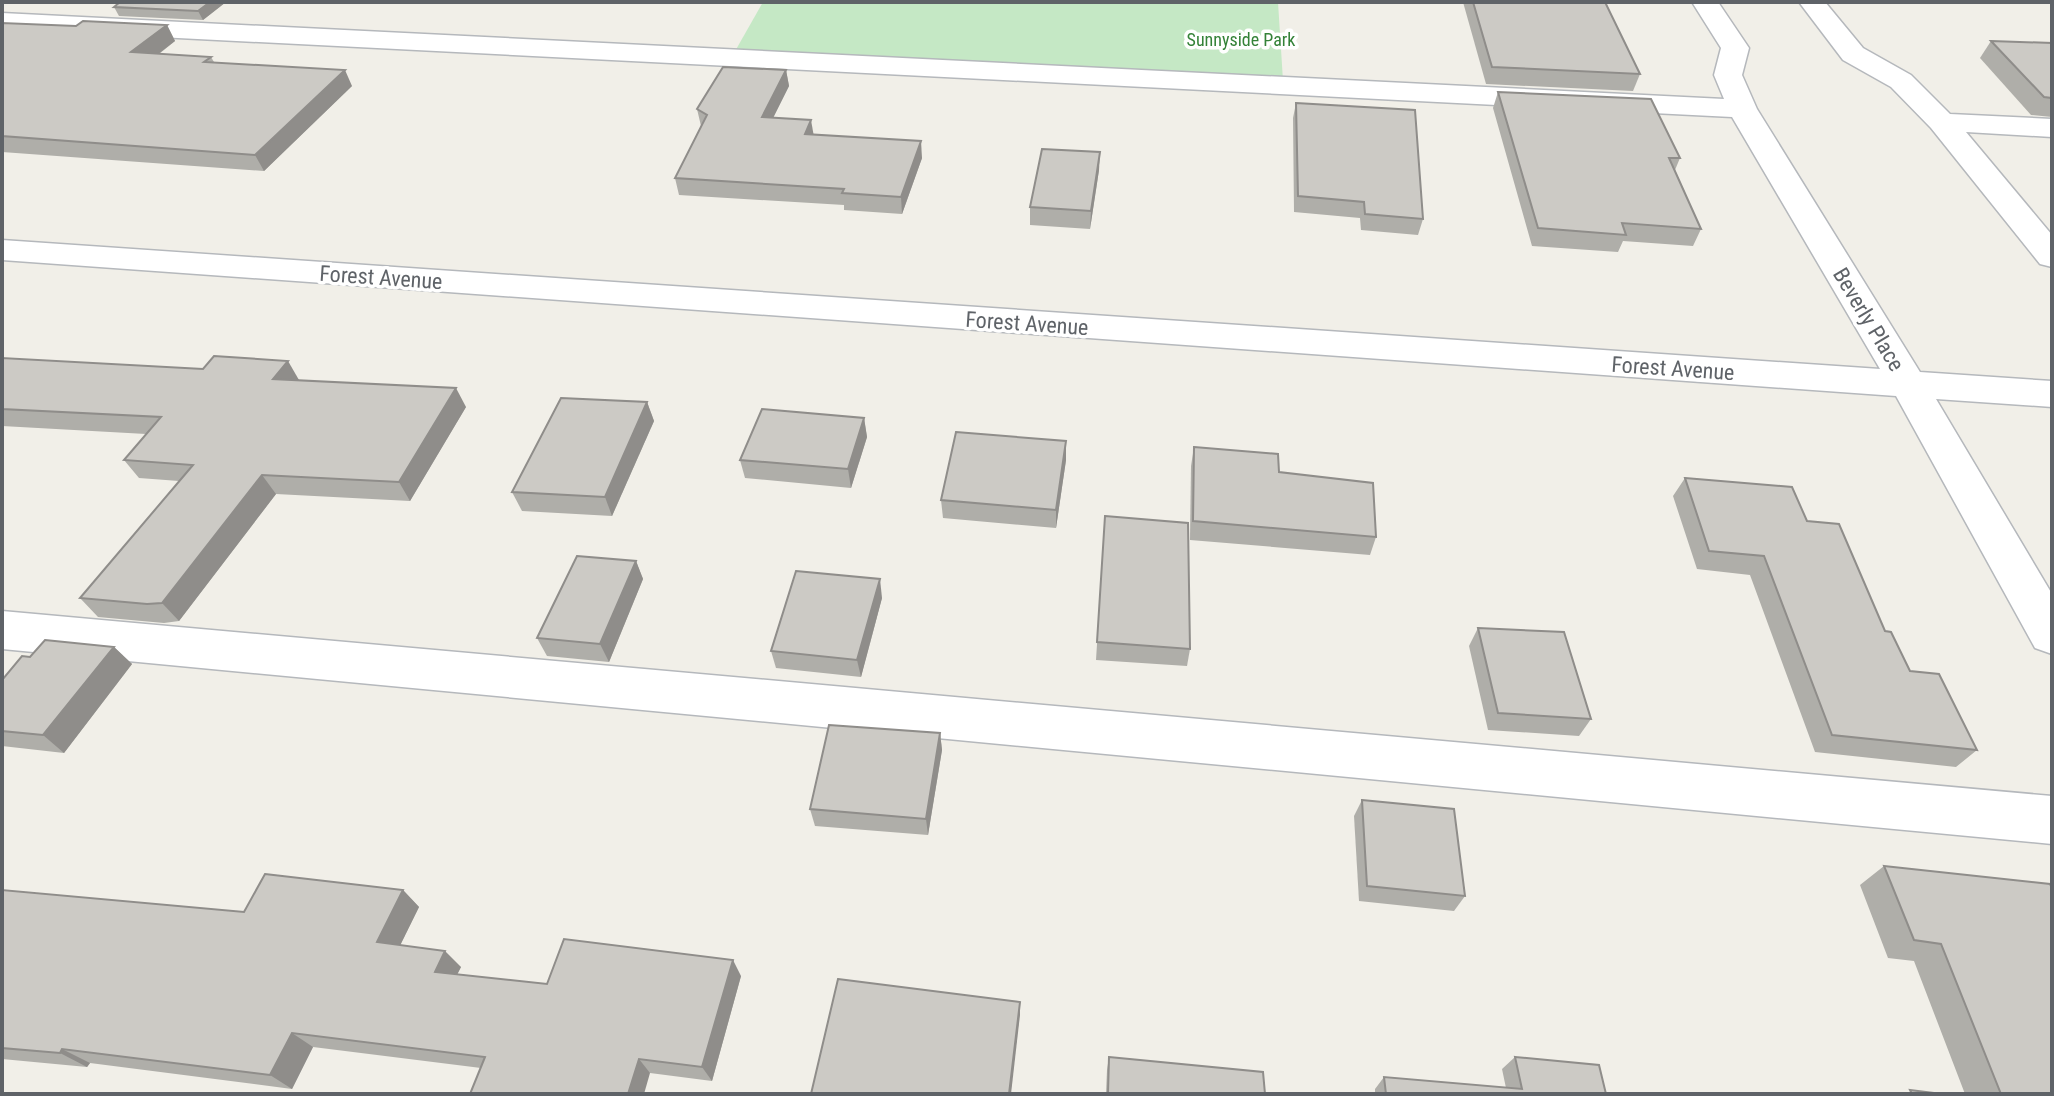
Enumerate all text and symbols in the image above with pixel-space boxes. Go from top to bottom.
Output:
park label: Sunnyside Park [1187,29,1295,50]
street label: Forest Avenue [319,261,443,294]
street label: Beverly Place [1828,263,1909,375]
street label: Forest Avenue [965,307,1089,340]
street label: Forest Avenue [1611,352,1735,385]

